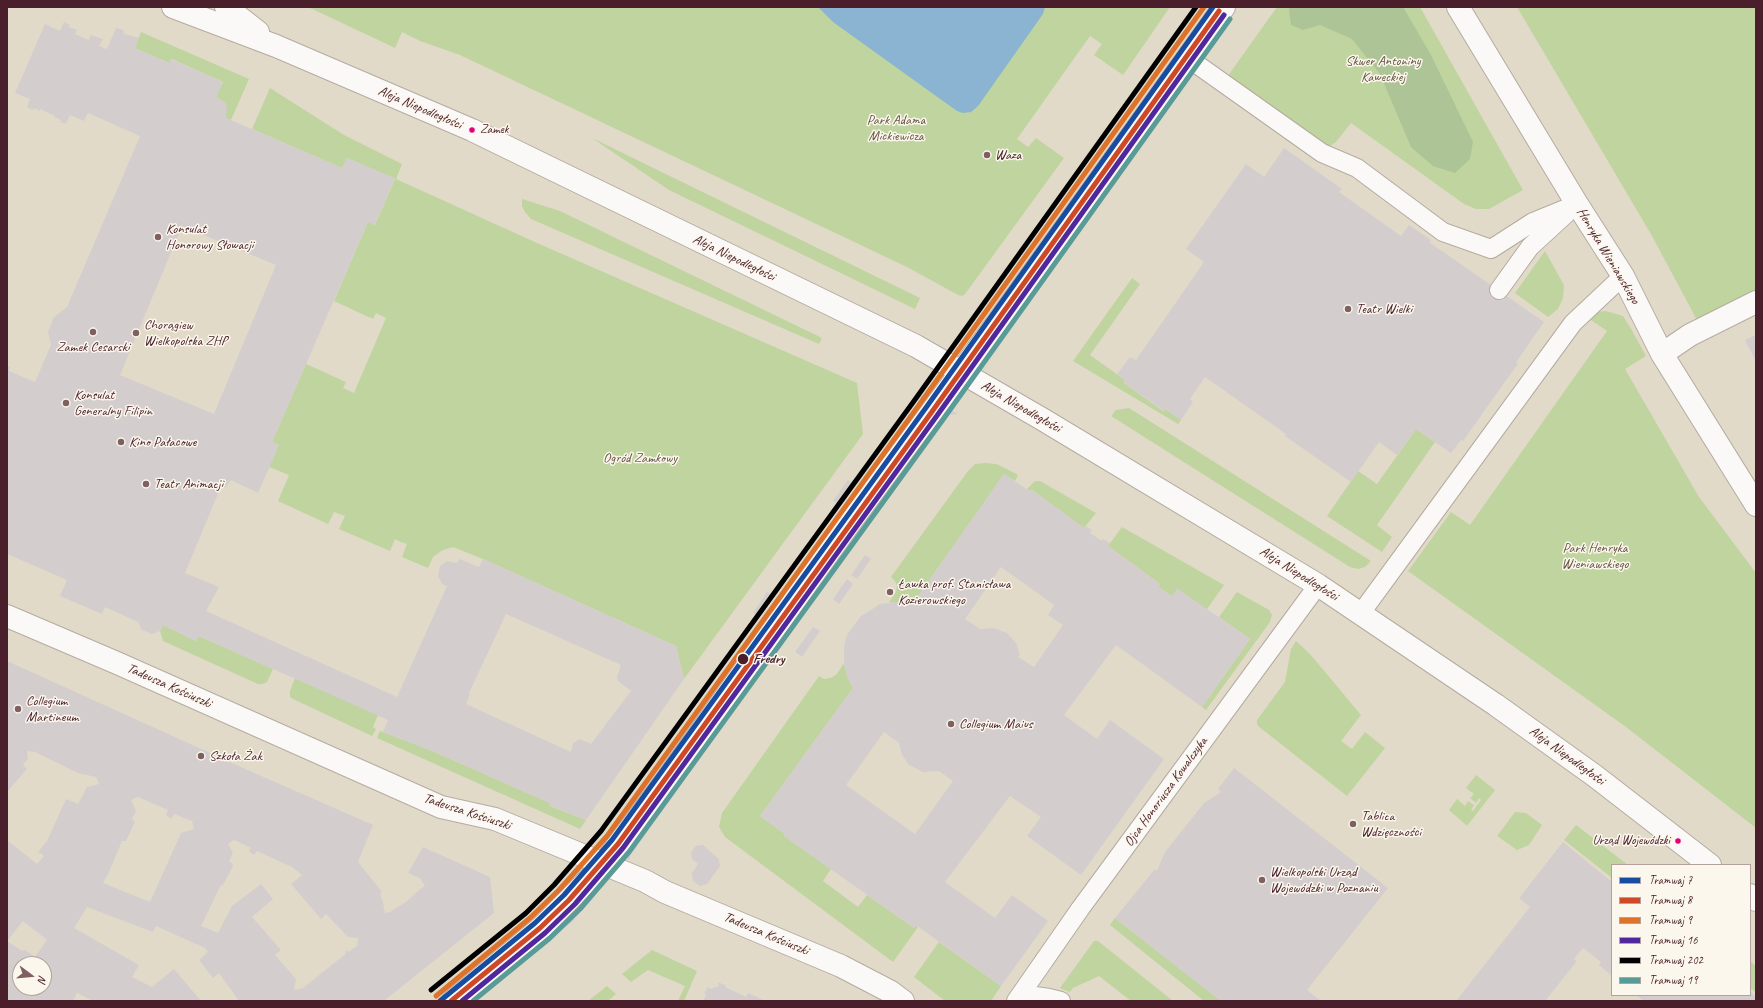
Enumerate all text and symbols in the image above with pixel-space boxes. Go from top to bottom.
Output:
park label: Skwer Antoniny Kaweckiej [1345,53,1421,86]
street label: Aleja Niepodległości [375,83,465,133]
park label: Park Adama Mickiewicza [867,112,925,144]
place label: Zamek [480,122,508,138]
marker: Zamek [467,125,477,135]
place label: Waza [995,147,1021,163]
marker: Waza [982,150,992,160]
street label: Henryka Wieniawskiego [1573,205,1643,307]
place label: Konsulat Honorowy Słowacji [166,221,253,254]
street label: Aleja Niepodległości [690,231,778,285]
marker: Konsulat Honorowy Słowacji [153,232,163,242]
place label: Teatr Wielki [1356,301,1412,317]
marker: Teatr Wielki [1343,304,1353,314]
place label: Chorągiew Wielkopolska ZHP [144,317,227,350]
marker: Zamek Cesarski [88,327,98,337]
marker: Chorągiew Wielkopolska ZHP [131,328,141,338]
place label: Zamek Cesarski [56,339,130,355]
street label: Aleja Niepodległości [978,377,1064,437]
place label: Konsulat Generalny Filipin [74,387,152,420]
marker: Konsulat Generalny Filipin [61,398,71,408]
place label: Kino Pałacowe [129,434,196,450]
marker: Kino Pałacowe [116,437,126,447]
park label: Ogród Zamkowy [603,450,677,466]
place label: Teatr Animacji [154,476,223,492]
marker: Teatr Animacji [141,479,151,489]
park label: Park Henryka Wieniawskiego [1562,540,1628,572]
street label: Aleja Niepodległości [1257,543,1341,605]
place label: Ławka prof. Stanisława Kozierowskiego [898,576,1010,608]
marker: Ławka prof. Stanisława Kozierowskiego [885,587,895,597]
place label: Fredry [753,651,785,667]
marker: Fredry [736,652,750,666]
street label: Tadeusza Kościuszki [124,660,214,712]
place label: Collegium Martineum [26,693,78,726]
marker: Collegium Martineum [13,704,23,714]
place label: Collegium Maius [959,716,1033,732]
marker: Collegium Maius [946,719,956,729]
street label: Aleja Niepodległości [1526,723,1608,789]
street label: Ojca Honoriusza Kowalczyka [1121,734,1211,850]
place label: Szkoła Żak [209,748,262,764]
marker: Szkoła Żak [196,751,206,761]
street label: Tadeusza Kościuszki [421,790,513,834]
place label: Tablica Wdzięczności [1361,808,1421,840]
marker: Tablica Wdzięczności [1348,819,1358,829]
place label: Urząd Wojewódzki [1592,833,1670,849]
marker: Urząd Wojewódzki [1673,836,1683,846]
place label: Wielkopolski Urząd Wojewódzki w Poznaniu [1270,864,1378,896]
legend [1611,864,1751,996]
text: Tramwaj 7 [1649,872,1692,888]
marker: Wielkopolski Urząd Wojewódzki w Poznaniu [1257,875,1267,885]
text: Tramwaj 8 [1649,892,1692,908]
street label: Tadeusza Kościuszki [721,909,811,959]
text: Tramwaj 9 [1649,912,1692,928]
text: Tramwaj 16 [1649,932,1698,948]
text: Tramwaj 202 [1649,952,1703,968]
north arrow [12,956,52,996]
text: Tramwaj 19 [1649,972,1698,988]
text: N [35,974,50,984]

